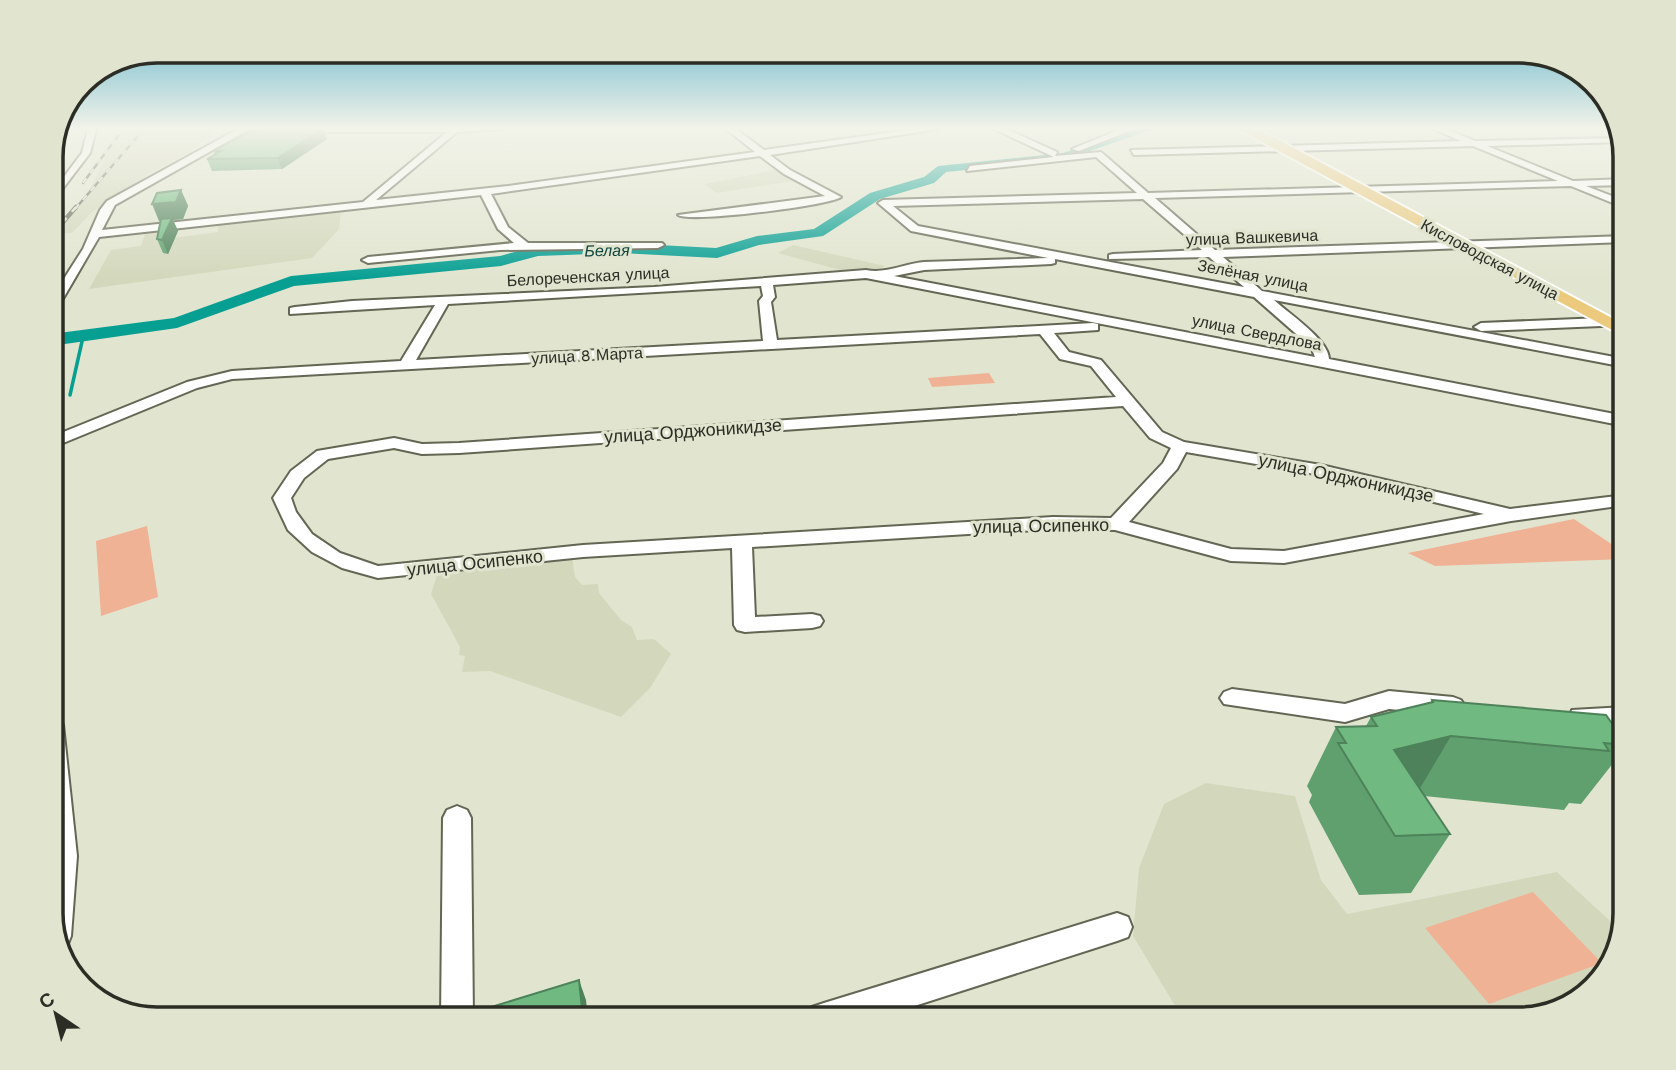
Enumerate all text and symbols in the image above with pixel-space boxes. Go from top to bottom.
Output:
street label: Кисловодская улица [1418,215,1562,304]
street label: улица Вашкевича [1185,226,1319,249]
water label: Белая [584,241,630,260]
street label: Зелёная улица [1196,255,1310,296]
street label: Белореченская улица [506,263,670,290]
street label: улица Свердлова [1190,311,1323,354]
street label: улица 8 Марта [531,343,643,368]
street label: улица Орджоникидзе [603,414,783,447]
street label: улица Орджоникидзе [1257,449,1435,506]
street label: улица Осипенко [973,514,1109,537]
street label: улица Осипенко [406,545,544,580]
north arrow [21,979,91,1049]
text: С [34,987,59,1014]

